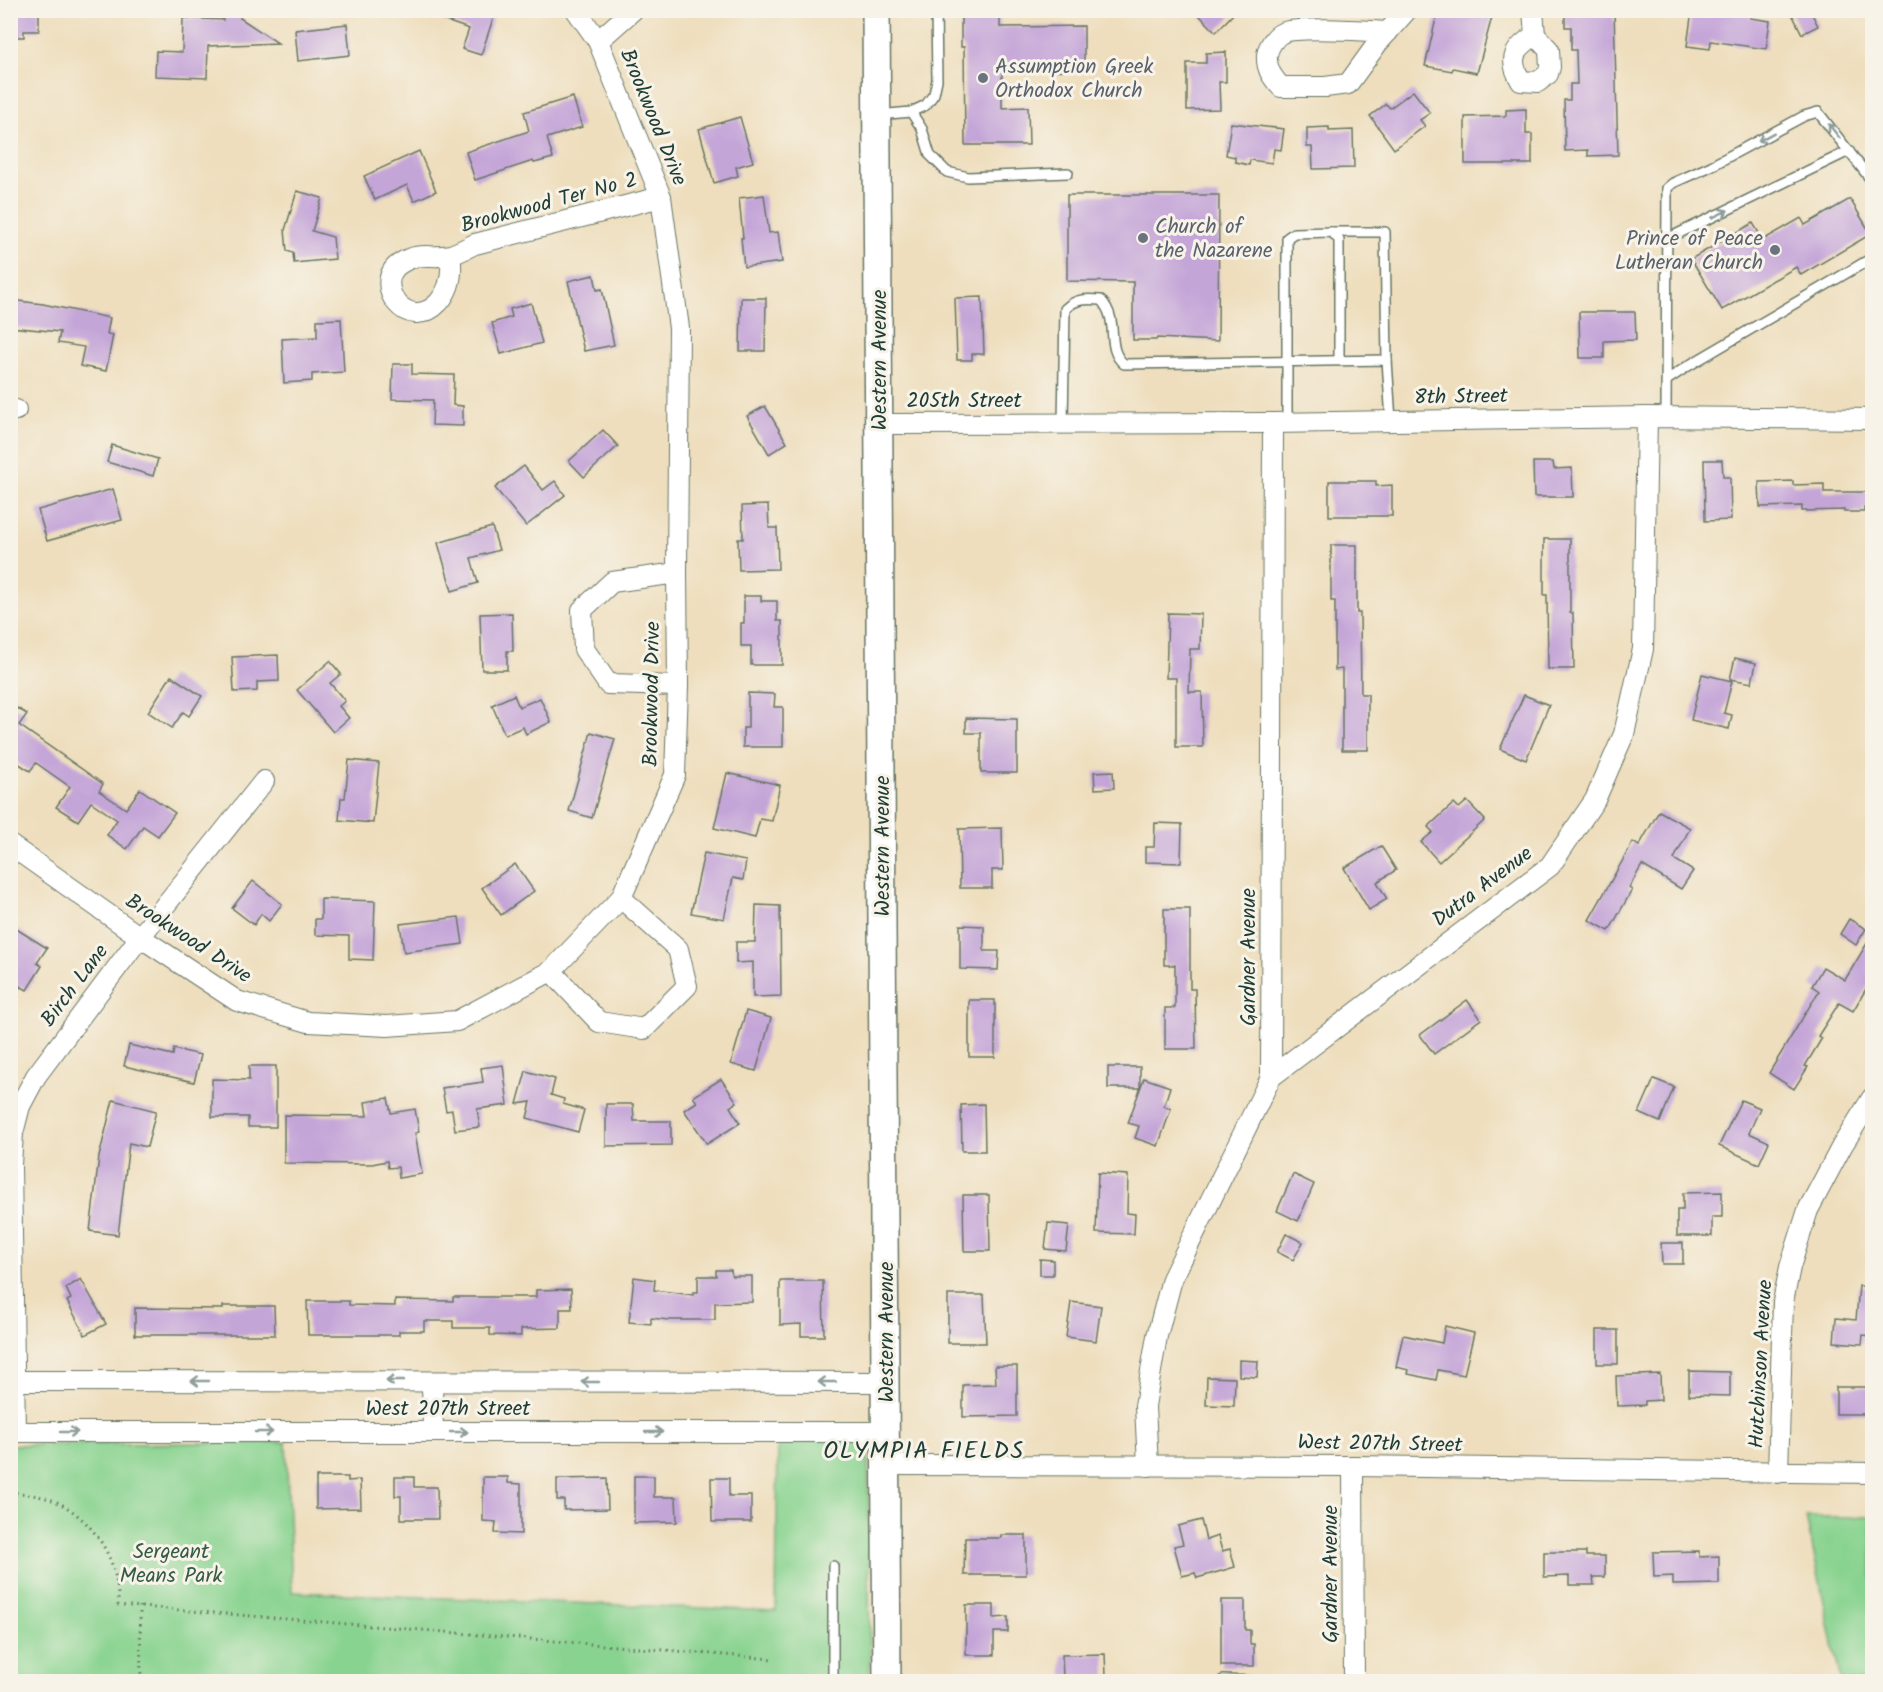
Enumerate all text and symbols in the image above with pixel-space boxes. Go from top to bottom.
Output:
street label: Brookwood Drive [610,44,695,191]
place label: Assumption Greek Orthodox Church [995,51,1153,108]
marker: Assumption Greek Orthodox Church [976,71,990,85]
one-way arrow [1827,124,1840,140]
one-way arrow [1758,131,1775,143]
street label: Brookwood Ter No 2 [457,164,641,243]
one-way arrow [1710,207,1728,219]
place label: Church of the Nazarene [1155,211,1273,268]
place label: Prince of Peace Lutheran Church [1615,223,1764,280]
marker: Church of the Nazarene [1136,231,1150,245]
marker: Prince of Peace Lutheran Church [1768,243,1782,257]
street label: Western Avenue [864,289,897,430]
street label: 8th Street [1414,380,1509,415]
street label: 205th Street [906,385,1022,418]
street label: Brookwood Drive [635,621,670,767]
street label: Western Avenue [867,775,900,916]
street label: Dutra Avenue [1426,838,1541,936]
street label: Brookwood Drive [118,886,258,993]
street label: Gardner Avenue [1233,887,1266,1026]
street label: Birch Lane [33,937,118,1034]
street label: Western Avenue [871,1261,904,1402]
street label: Hutchinson Avenue [1741,1278,1782,1449]
one-way arrow [191,1375,211,1387]
one-way arrow [386,1375,406,1387]
one-way arrow [581,1376,601,1388]
one-way arrow [818,1376,838,1388]
street label: West 207th Street [366,1393,531,1426]
one-way arrow [59,1426,78,1438]
one-way arrow [254,1426,273,1438]
one-way arrow [449,1426,468,1438]
one-way arrow [644,1426,663,1438]
street label: West 207th Street [1297,1427,1464,1462]
district label: OLYMPIA FIELDS [823,1432,1025,1471]
street label: Gardner Avenue [1315,1504,1348,1643]
park label: Sergeant Means Park [120,1536,222,1593]

